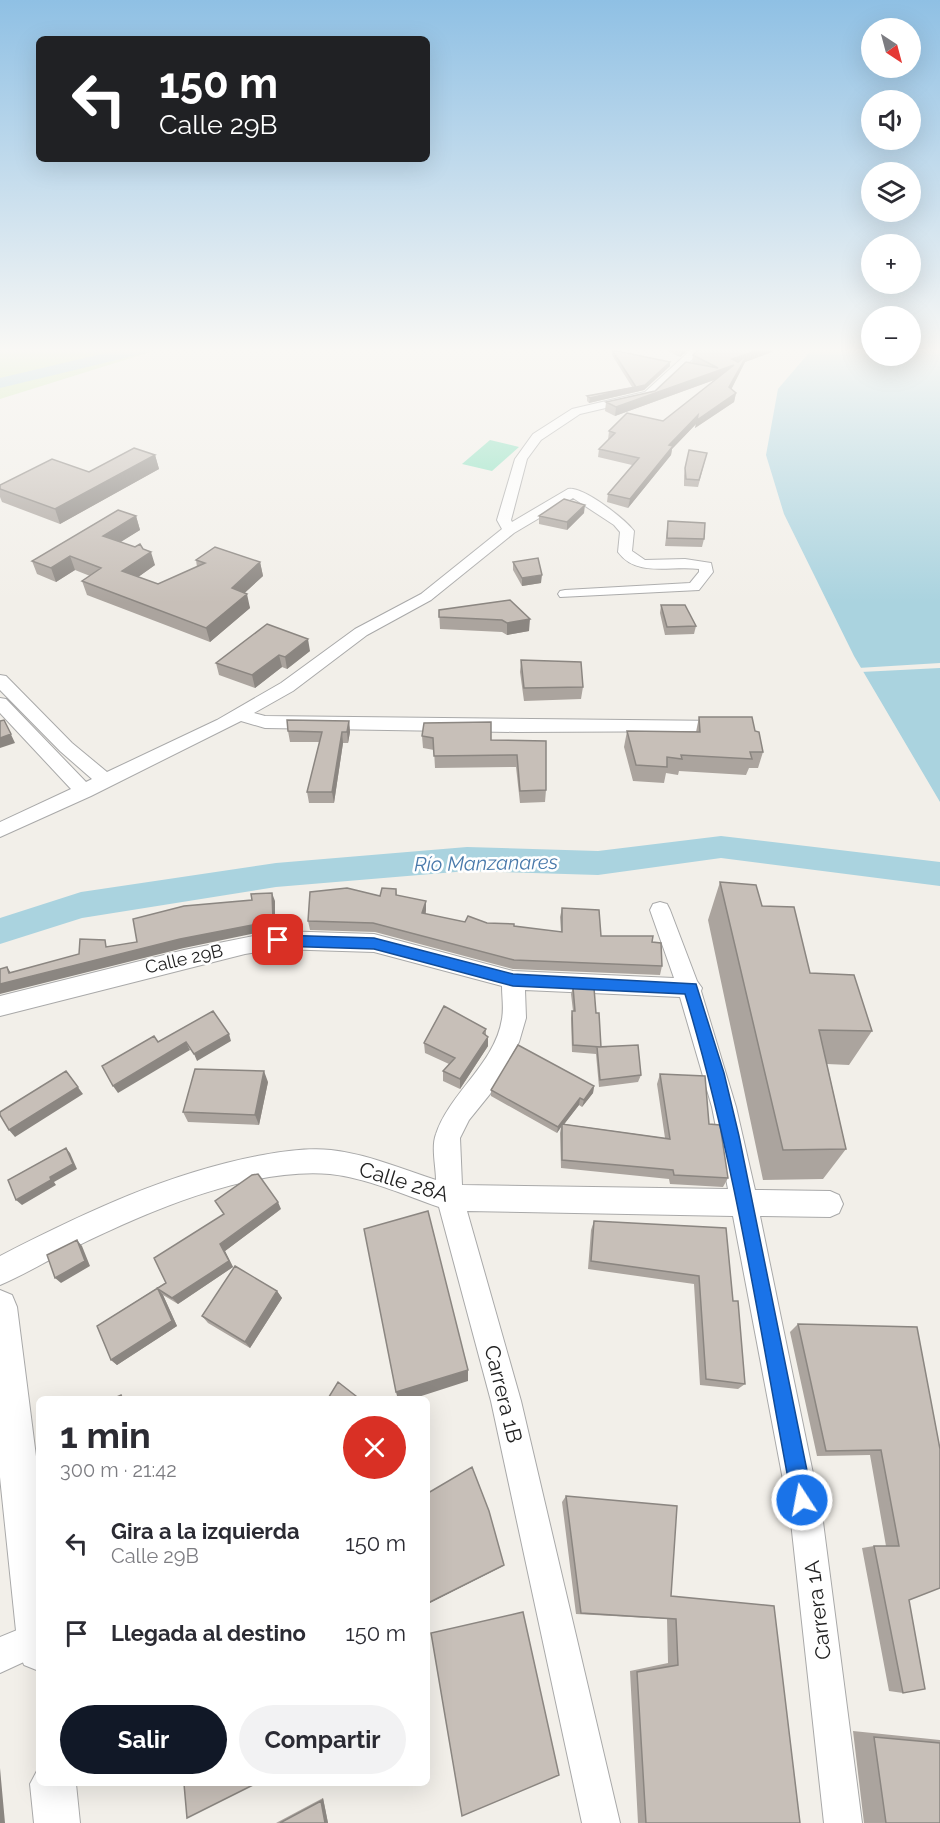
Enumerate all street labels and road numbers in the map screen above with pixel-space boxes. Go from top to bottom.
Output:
street label: Calle 29B [143,939,225,978]
street label: Calle 28A [356,1156,452,1207]
street label: Carrera 1B [479,1342,528,1445]
street label: Carrera 1A [799,1559,836,1661]

